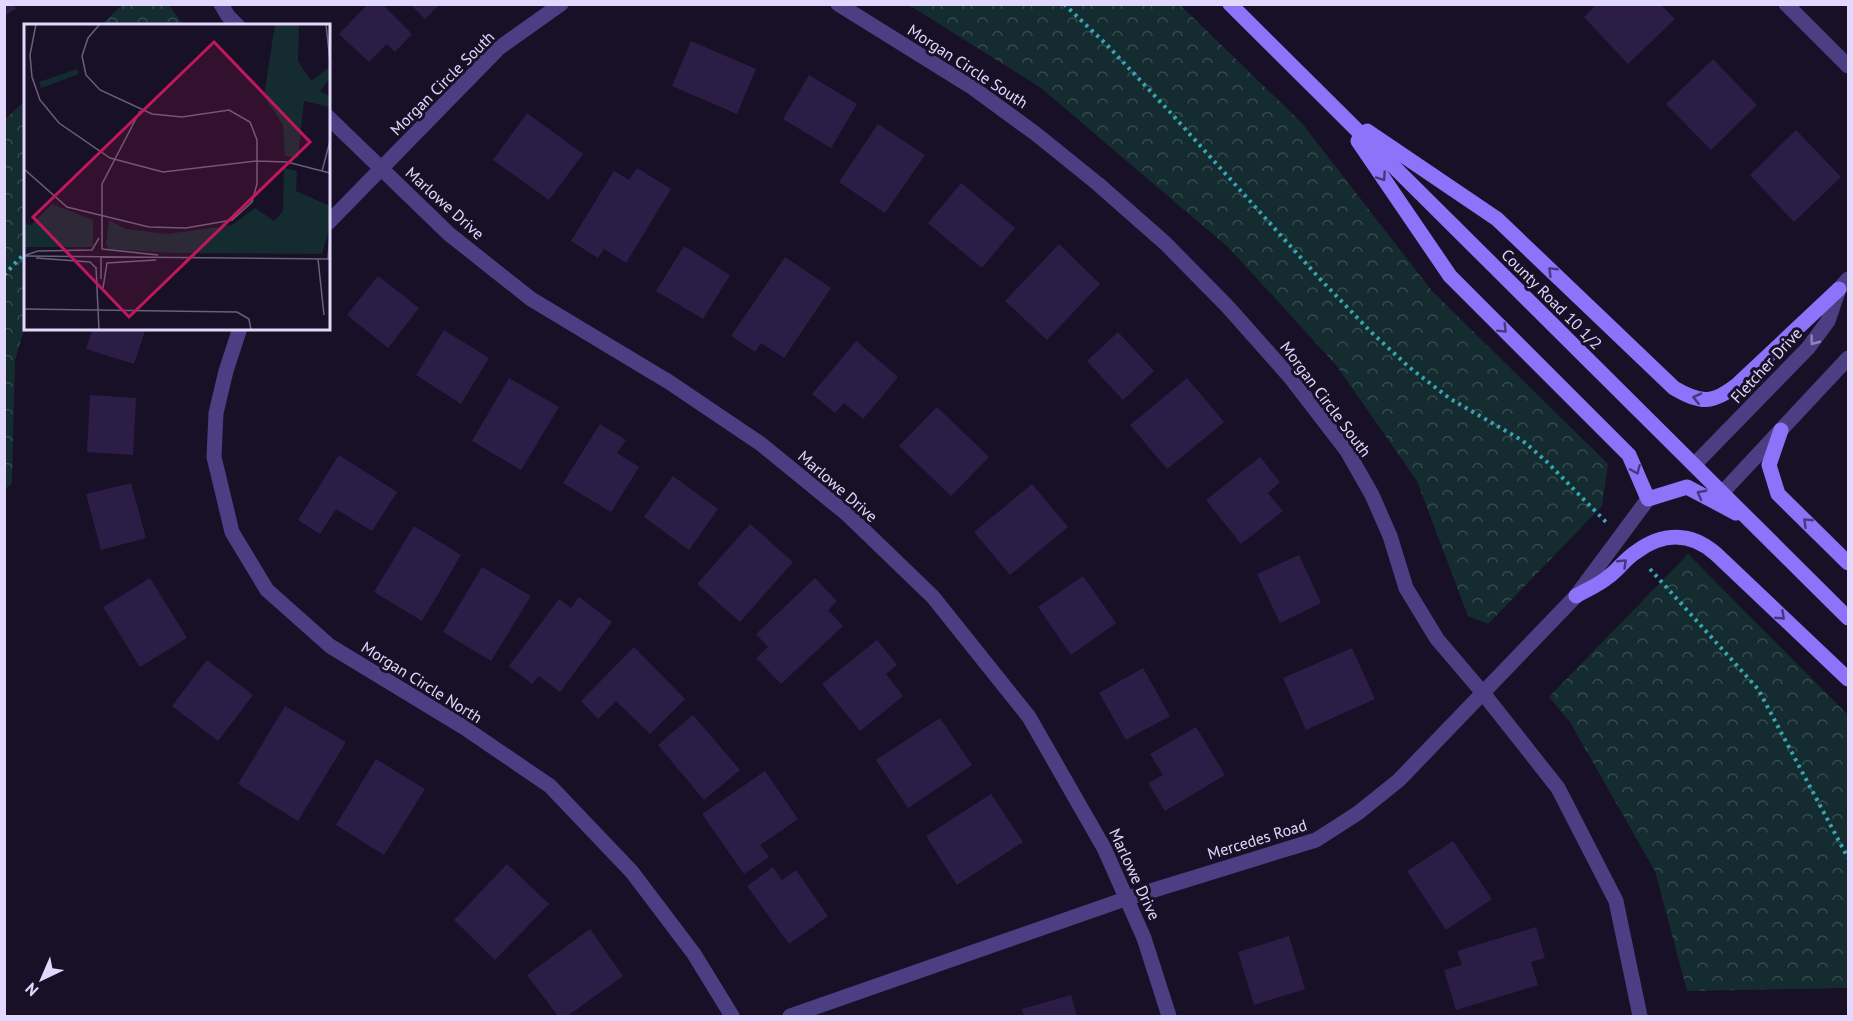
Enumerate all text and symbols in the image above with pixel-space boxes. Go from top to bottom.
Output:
street label: Morgan Circle South [904,20,1032,112]
inset map [24,24,330,330]
street label: Morgan Circle South [386,27,498,139]
street label: Marlowe Drive [402,162,488,244]
one-way arrow [1375,170,1386,181]
street label: County Road 10 1/2 [1498,245,1606,353]
one-way arrow [1548,267,1559,278]
one-way arrow [1495,322,1506,333]
street label: Fletcher Drive [1726,323,1806,407]
one-way arrow [1810,334,1821,345]
street label: Morgan Circle South [1276,337,1376,461]
one-way arrow [1693,393,1703,406]
street label: Marlowe Drive [794,446,882,526]
one-way arrow [1629,464,1641,475]
one-way arrow [1696,490,1707,501]
one-way arrow [1803,519,1814,530]
one-way arrow [1617,559,1627,570]
one-way arrow [1774,608,1785,619]
street label: Morgan Circle North [358,637,486,727]
street label: Mercedes Road [1205,814,1309,864]
street label: Marlowe Drive [1105,825,1165,923]
north arrow [12,949,72,1009]
text: N [21,979,42,1001]

